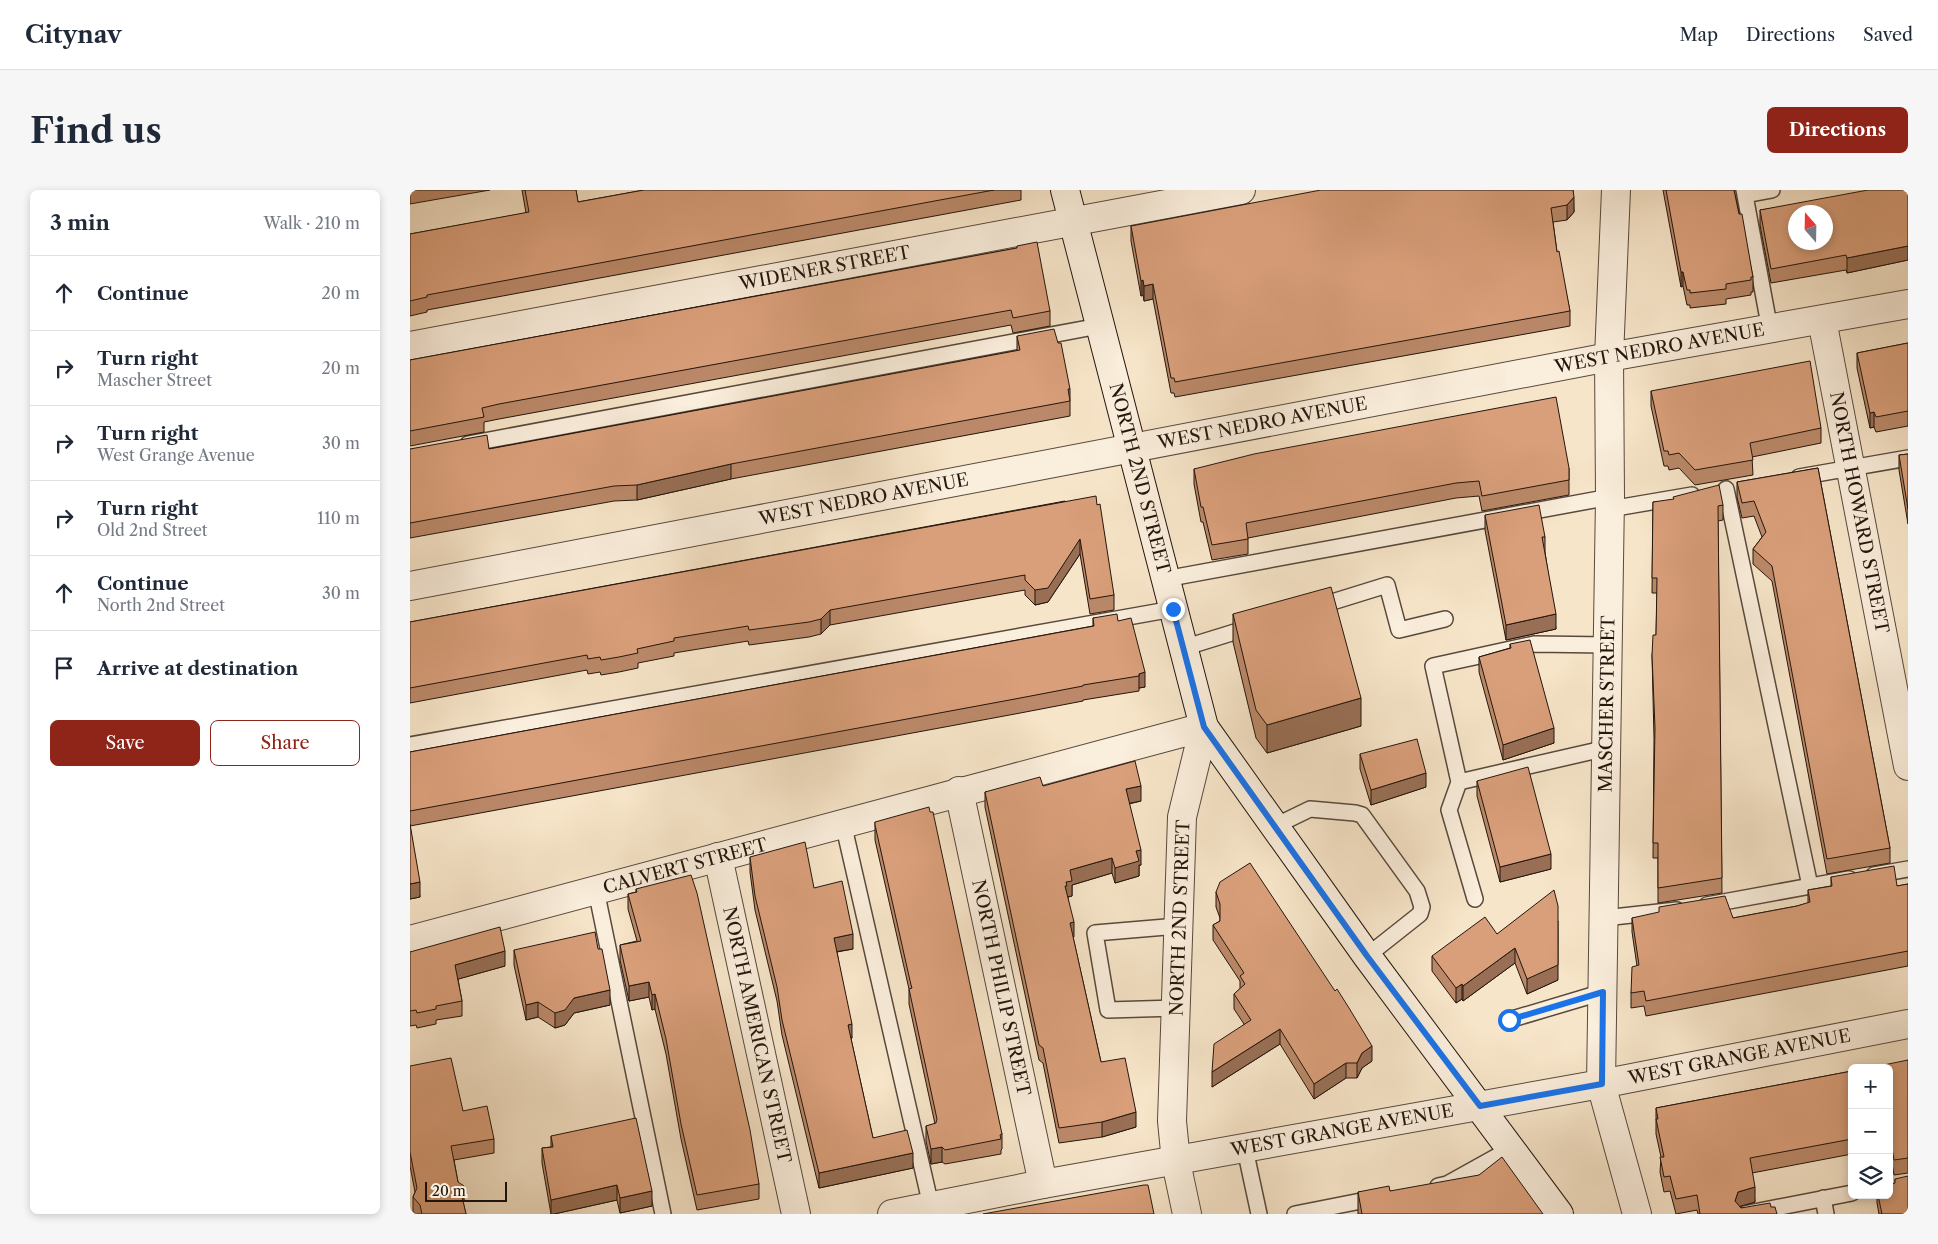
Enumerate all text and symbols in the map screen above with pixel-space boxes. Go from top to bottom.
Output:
text: Citynav [25,20,122,49]
text: Map [1679,24,1718,46]
text: Directions [1746,24,1835,46]
text: Saved [1863,24,1913,46]
button: Directions [1767,107,1908,153]
text: Find us [30,109,162,152]
north arrow [1788,205,1833,250]
text: 3 min [50,210,110,235]
text: Walk · 210 m [264,213,360,233]
street label: WIDENER STREET [736,241,913,295]
icon: ahead [50,279,78,307]
text: Continue [97,282,189,305]
text: 20 m [321,283,360,303]
street label: WEST NEDRO AVENUE [1552,319,1766,378]
text: Turn right [97,347,198,370]
icon: right [50,354,78,382]
text: 20 m [321,358,360,378]
text: Mascher Street [97,370,212,390]
street label: NORTH 2ND STREET [1104,381,1175,577]
street label: NORTH HOWARD STREET [1825,390,1893,636]
street label: WEST NEDRO AVENUE [1155,392,1369,454]
text: Turn right [97,422,198,445]
icon: right [50,429,78,457]
text: 30 m [322,433,360,453]
text: West Grange Avenue [97,445,255,465]
street label: WEST NEDRO AVENUE [756,469,970,530]
text: Turn right [97,497,198,520]
icon: right [50,504,78,532]
text: 110 m [317,508,360,528]
text: Old 2nd Street [97,520,208,540]
text: Continue [97,572,189,595]
icon: ahead [50,579,78,607]
text: 30 m [322,583,360,603]
text: North 2nd Street [97,595,225,615]
route end [1162,598,1185,621]
street label: MASCHER STREET [1594,615,1620,793]
icon: arrive [50,654,78,682]
text: Arrive at destination [97,657,298,680]
button: Save [50,720,200,766]
button: Share [210,720,360,766]
street label: NORTH 2ND STREET [1166,819,1194,1016]
street label: CALVERT STREET [601,833,770,899]
street label: NORTH PHILIP STREET [967,877,1035,1098]
street label: NORTH AMERICAN STREET [718,905,796,1166]
route start [1498,1009,1521,1032]
street label: WEST GRANGE AVENUE [1626,1024,1853,1090]
map controls [1848,1064,1893,1199]
button: + [1848,1064,1893,1109]
street label: WEST GRANGE AVENUE [1228,1100,1455,1161]
button: − [1848,1109,1893,1154]
button: layers [1848,1154,1893,1199]
scale bar [425,1179,508,1202]
text: 20 m [432,1182,466,1200]

